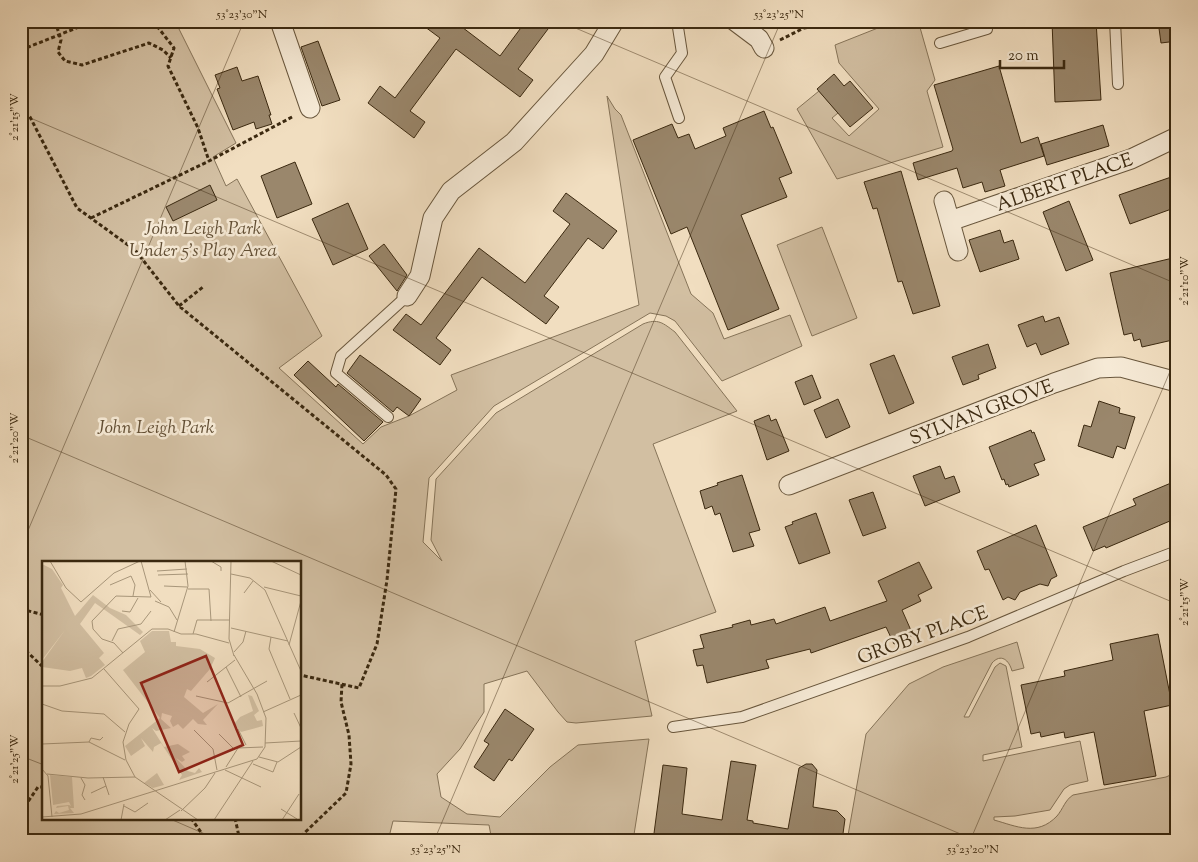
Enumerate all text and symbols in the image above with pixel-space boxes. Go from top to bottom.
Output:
text: 53°23'30"N [216,6,268,24]
text: 53°23'25"N [753,6,804,24]
scale bar [1000,38,1064,70]
text: 20 m [1008,46,1039,67]
text: 2°21'15"W [6,92,24,141]
street label: ALBERT PLACE [993,147,1137,219]
park label: John Leigh Park Under 5's Play Area [129,216,277,265]
text: 2°21'10"W [1176,255,1194,306]
street label: SYLVAN GROVE [906,373,1058,453]
text: 2°21'20"W [6,412,24,464]
park label: John Leigh Park [97,415,215,442]
inset map [42,561,301,820]
text: 2°21'15"W [1176,577,1194,626]
street label: GROBY PLACE [854,600,992,673]
text: 2°21'25"W [6,734,24,784]
text: 53°23'25"N [410,841,461,859]
text: 53°23'20"N [946,841,999,859]

